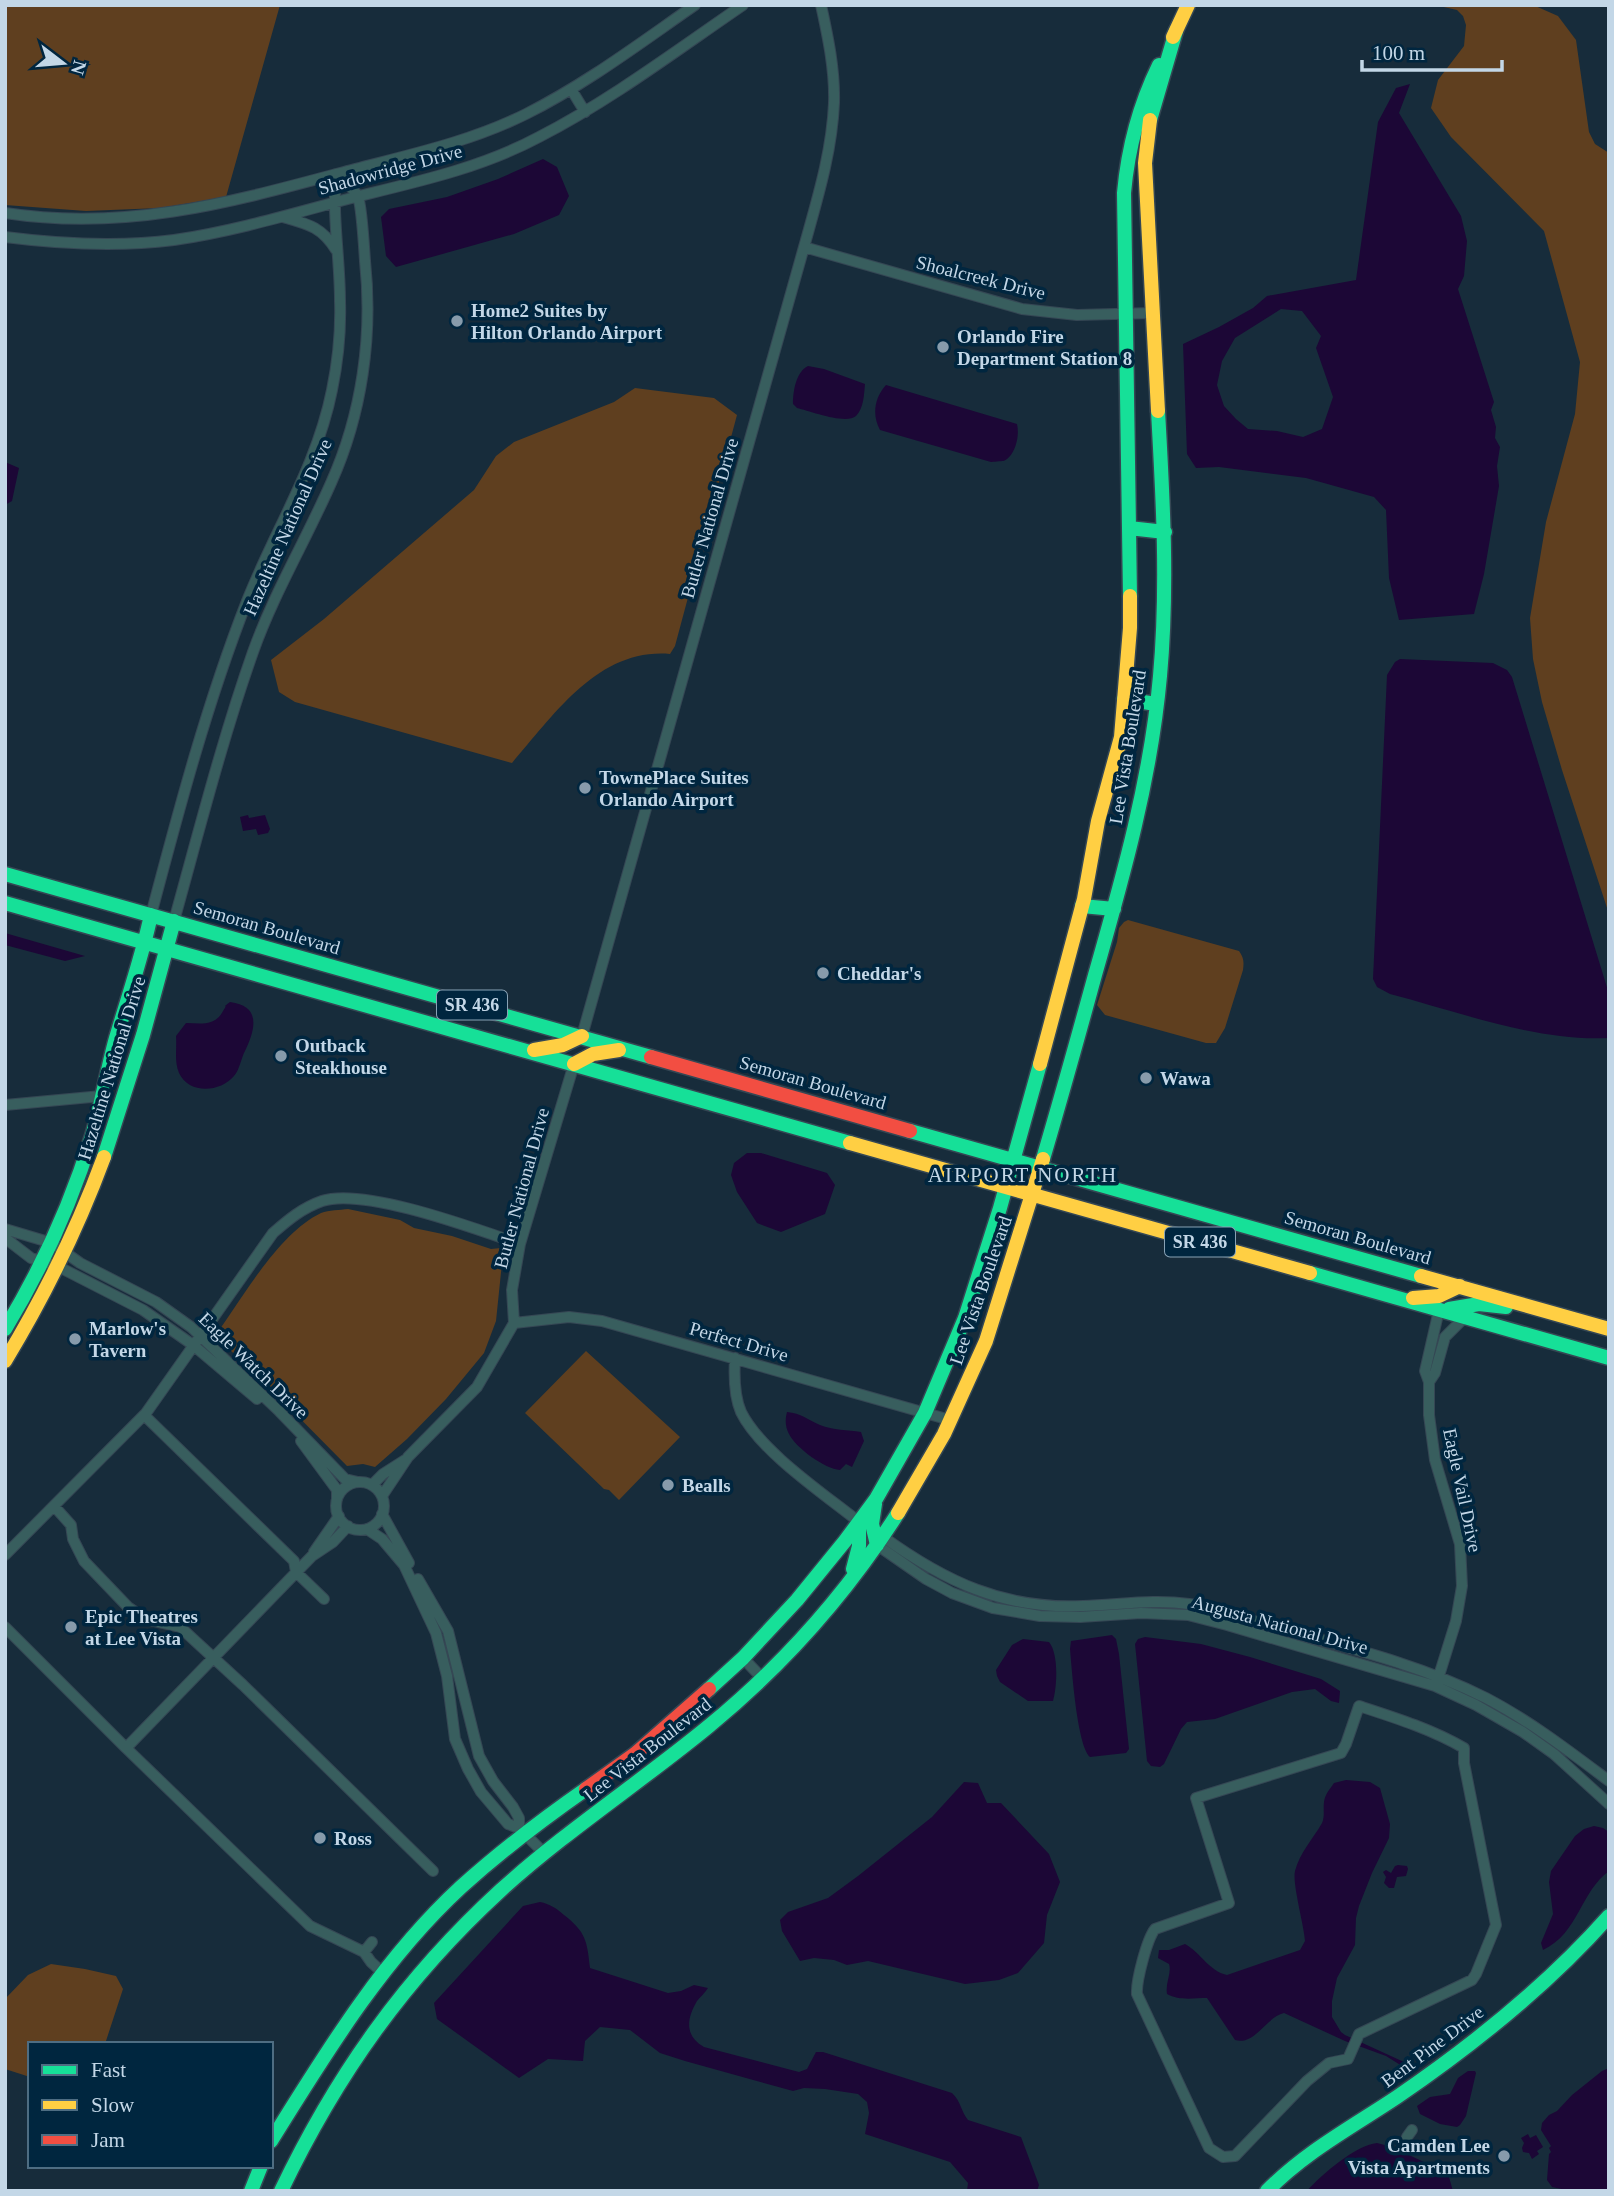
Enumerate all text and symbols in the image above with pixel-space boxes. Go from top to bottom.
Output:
north arrow [28,28,98,98]
scale bar [1362,28,1502,72]
text: 100 m [1372,41,1425,65]
text: N [67,58,91,77]
street label: Shadowridge Drive [316,140,464,199]
street label: Shoalcreek Drive [914,251,1048,304]
place label: Home2 Suites by Hilton Orlando Airport [471,300,663,343]
marker: Home2 Suites by Hilton Orlando Airport [449,313,465,329]
place label: Orlando Fire Department Station 8 [957,326,1132,369]
marker: Orlando Fire Department Station 8 [935,339,951,355]
street label: Hazeltine National Drive [239,436,336,619]
street label: Butler National Drive [677,436,742,601]
street label: Lee Vista Boulevard [1105,668,1150,826]
place label: TownePlace Suites Orlando Airport [599,767,749,810]
marker: TownePlace Suites Orlando Airport [577,780,593,796]
street label: Semoran Boulevard [191,897,343,959]
place label: Cheddar's [837,963,921,984]
marker: Cheddar's [815,965,831,981]
street label: Hazeltine National Drive [74,974,149,1163]
road number: SR 436 [437,990,507,1020]
place label: Outback Steakhouse [295,1035,387,1078]
marker: Outback Steakhouse [273,1048,289,1064]
street label: Semoran Boulevard [737,1052,889,1114]
place label: Wawa [1160,1068,1211,1089]
marker: Wawa [1138,1070,1154,1086]
street label: Butler National Drive [490,1105,553,1271]
district label: AIRPORT NORTH [928,1163,1118,1187]
street label: Semoran Boulevard [1282,1207,1434,1269]
street label: Lee Vista Boulevard [945,1213,1016,1367]
road number: SR 436 [1165,1227,1235,1256]
street label: Eagle Watch Drive [195,1308,313,1423]
street label: Perfect Drive [687,1317,791,1366]
place label: Marlow's Tavern [89,1318,166,1361]
marker: Marlow's Tavern [67,1331,83,1347]
street label: Eagle Vail Drive [1439,1426,1486,1554]
place label: Bealls [682,1475,731,1496]
marker: Bealls [660,1477,676,1493]
street label: Augusta National Drive [1189,1591,1370,1658]
place label: Epic Theatres at Lee Vista [85,1606,198,1649]
marker: Epic Theatres at Lee Vista [63,1619,79,1635]
street label: Lee Vista Boulevard [579,1693,716,1806]
place label: Ross [334,1828,372,1849]
marker: Ross [312,1830,328,1846]
street label: Bent Pine Drive [1377,2001,1488,2092]
legend [28,2042,273,2168]
text: Fast [91,2058,126,2082]
text: Slow [91,2093,135,2117]
text: Jam [91,2128,125,2152]
place label: Camden Lee Vista Apartments [1348,2135,1490,2178]
marker: Camden Lee Vista Apartments [1496,2148,1512,2164]

